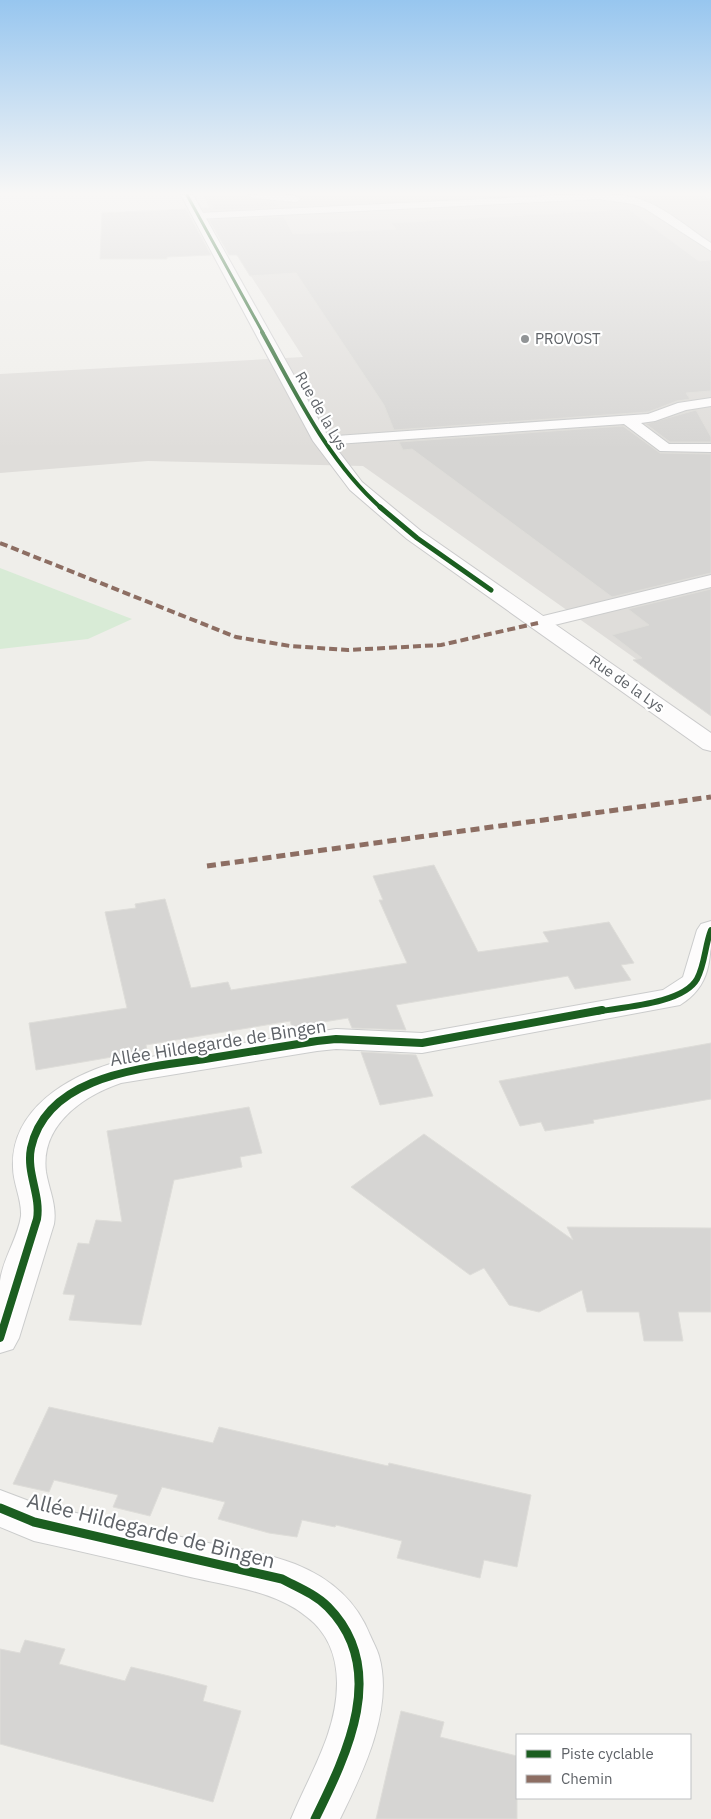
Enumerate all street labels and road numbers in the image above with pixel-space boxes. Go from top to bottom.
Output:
street label: Rue de la Lys [291,368,352,453]
street label: Rue de la Lys [586,651,669,717]
street label: Allée Hildegarde de Bingen [108,1014,328,1071]
street label: Allée Hildegarde de Bingen [24,1486,278,1574]

